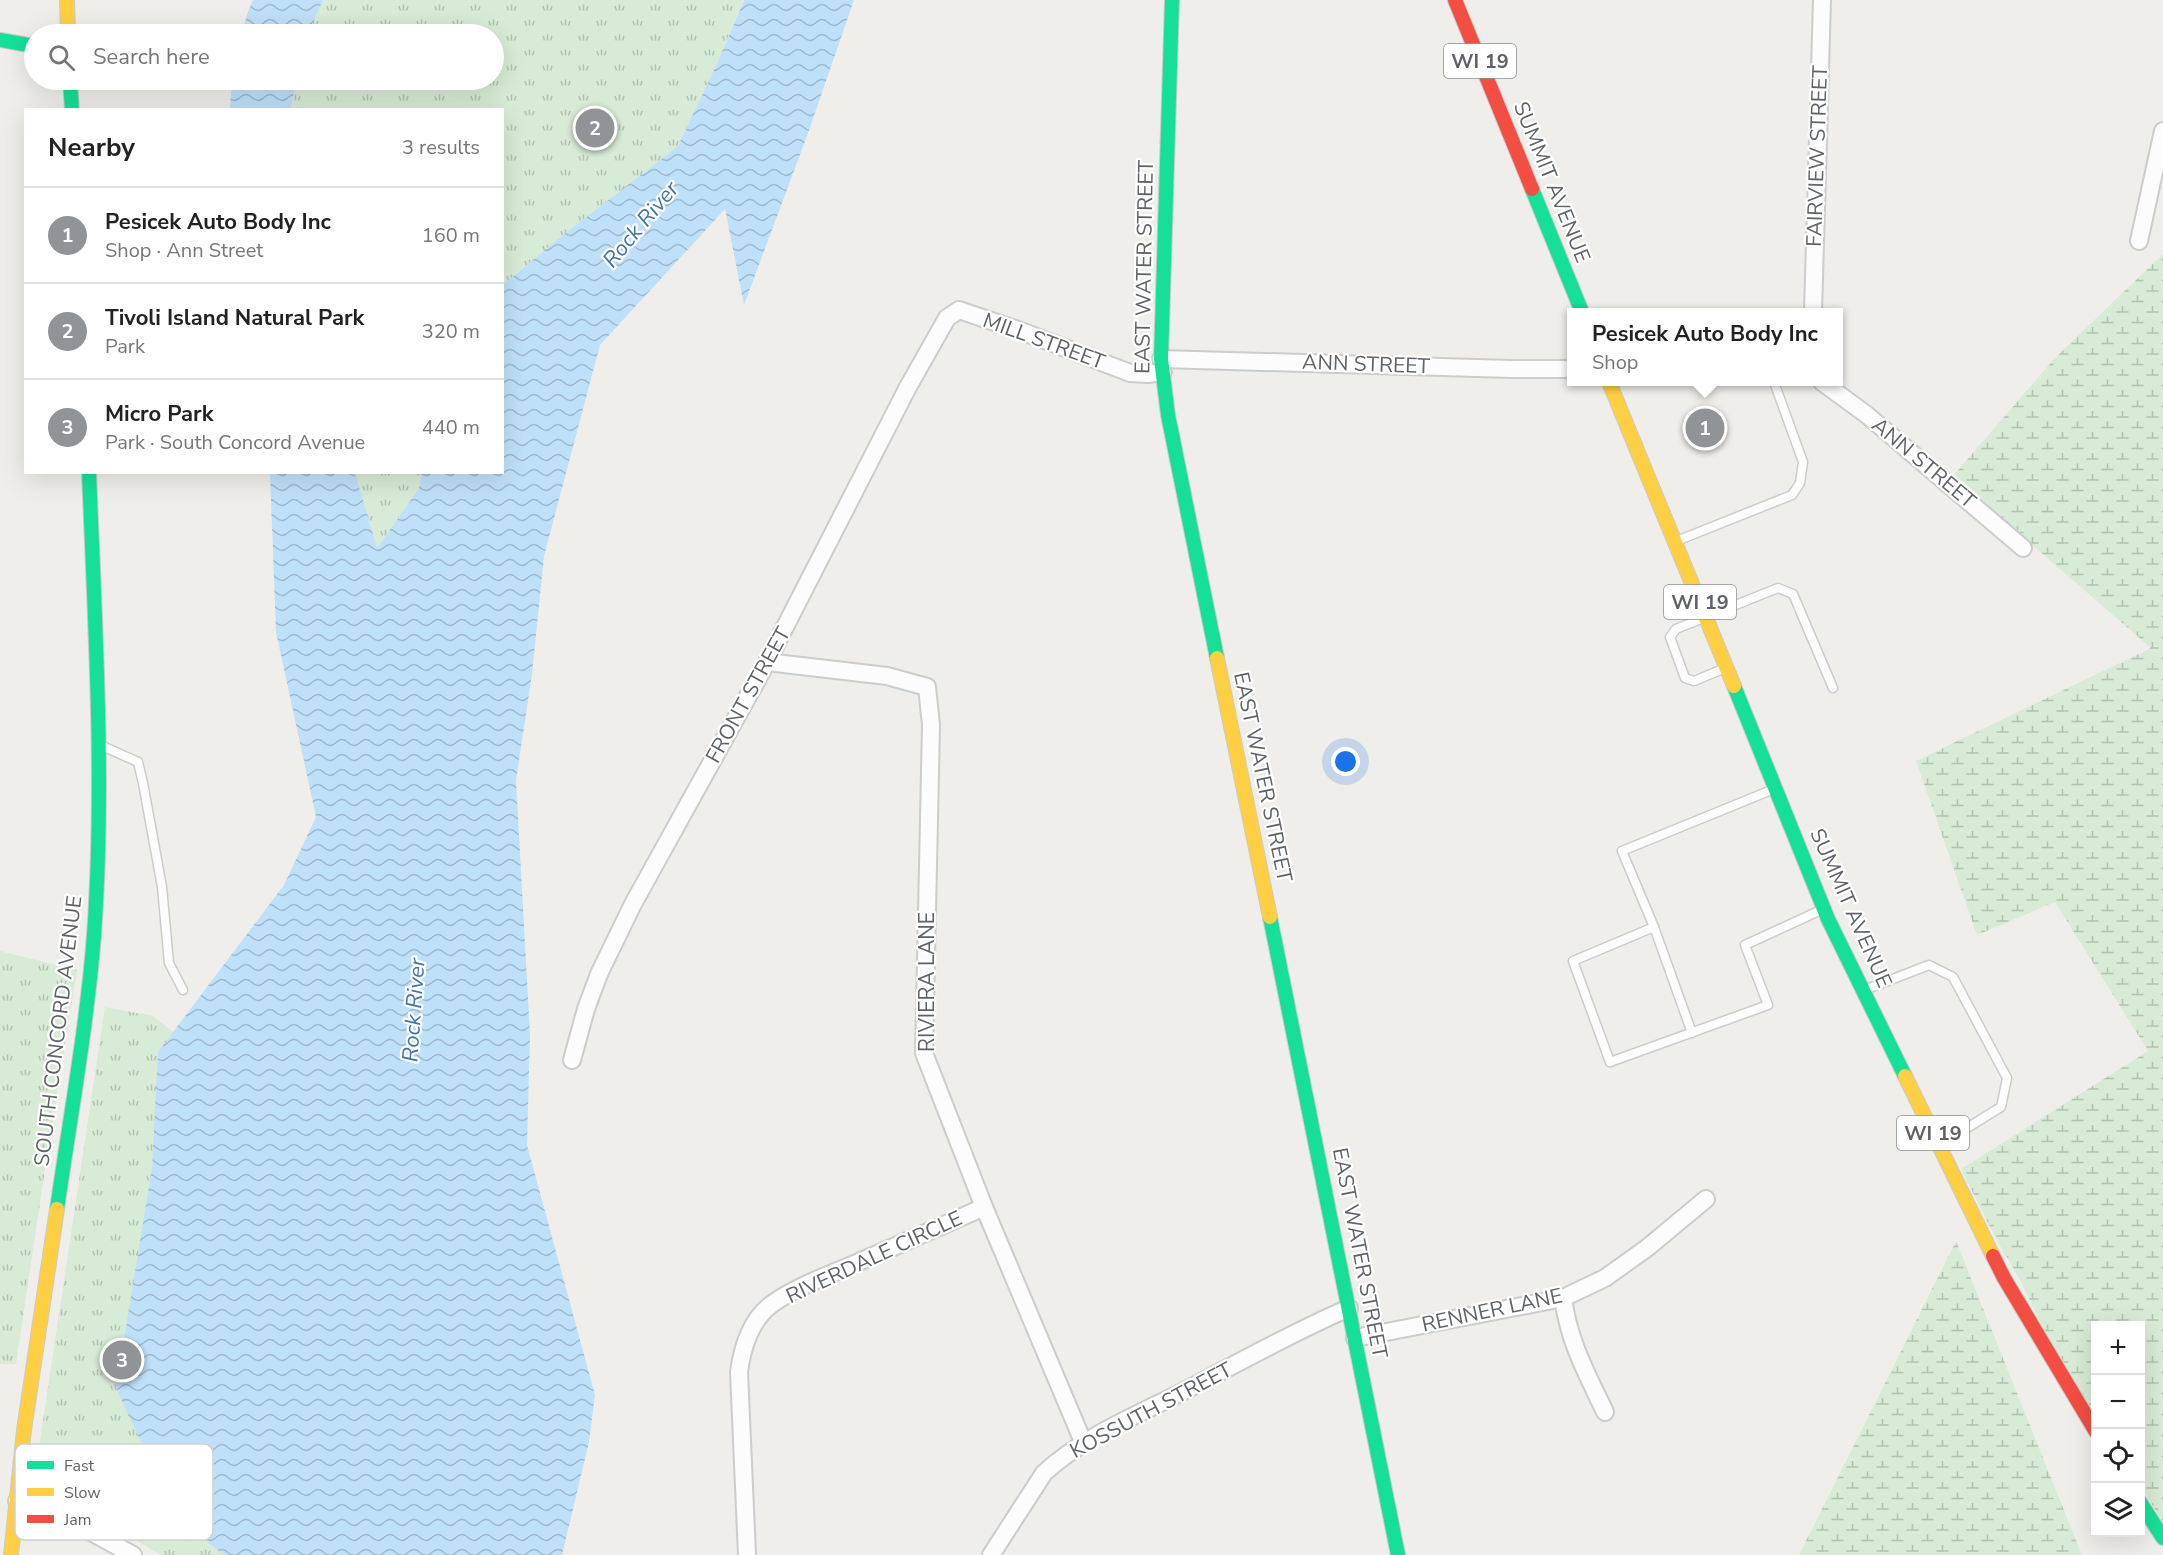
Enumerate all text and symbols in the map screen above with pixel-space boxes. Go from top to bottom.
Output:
search box [24,24,504,90]
icon: search [45,41,78,74]
text: Search here [93,42,210,72]
road number: WI 19 [1444,44,1516,78]
street label: FAIRVIEW STREET [1800,65,1834,247]
street label: SUMMIT AVENUE [1507,97,1597,267]
pin: 2 [576,106,614,150]
text: Nearby [48,130,135,165]
text: 3 results [402,134,480,161]
street label: EAST WATER STREET [1128,159,1160,374]
water label: Rock River [596,174,686,274]
text: Pesicek Auto Body Inc [105,207,331,237]
text: 1 [62,222,74,249]
text: 160 m [422,222,480,249]
text: Shop · Ann Street [105,237,263,264]
text: Tivoli Island Natural Park [105,303,364,333]
street label: MILL STREET [979,306,1109,376]
popup [1567,308,1843,386]
text: 2 [62,318,74,345]
text: 320 m [422,318,480,345]
text: Pesicek Auto Body Inc [1592,319,1818,349]
text: Park [105,333,145,360]
street label: ANN STREET [1302,348,1431,380]
text: Shop [1592,349,1639,376]
text: Micro Park [105,399,213,429]
pin: 1 [1686,406,1724,450]
street label: ANN STREET [1866,411,1982,515]
text: 3 [62,414,74,441]
text: 440 m [422,414,480,441]
text: Park · South Concord Avenue [105,429,365,456]
road number: WI 19 [1664,585,1736,619]
street label: FRONT STREET [699,622,797,768]
street label: EAST WATER STREET [1227,669,1299,885]
your location [1331,747,1360,776]
street label: SUMMIT AVENUE [1803,824,1899,992]
street label: SOUTH CONCORD AVENUE [28,894,88,1168]
street label: RIVIERA LANE [913,912,941,1052]
water label: Rock River [395,956,433,1063]
road number: WI 19 [1897,1116,1969,1150]
street label: EAST WATER STREET [1326,1145,1394,1361]
street label: RIVERDALE CIRCLE [781,1204,967,1310]
street label: RENNER LANE [1419,1281,1565,1339]
map controls [2091,1321,2145,1537]
button: + [2091,1321,2145,1375]
pin: 3 [102,1338,142,1382]
street label: KOSSUTH STREET [1065,1355,1237,1465]
button: − [2091,1375,2145,1429]
button: locate [2091,1429,2145,1483]
legend [15,1444,213,1540]
text: Fast [64,1455,95,1477]
text: Slow [64,1482,101,1504]
button: layers [2091,1483,2145,1537]
text: Jam [63,1509,91,1531]

